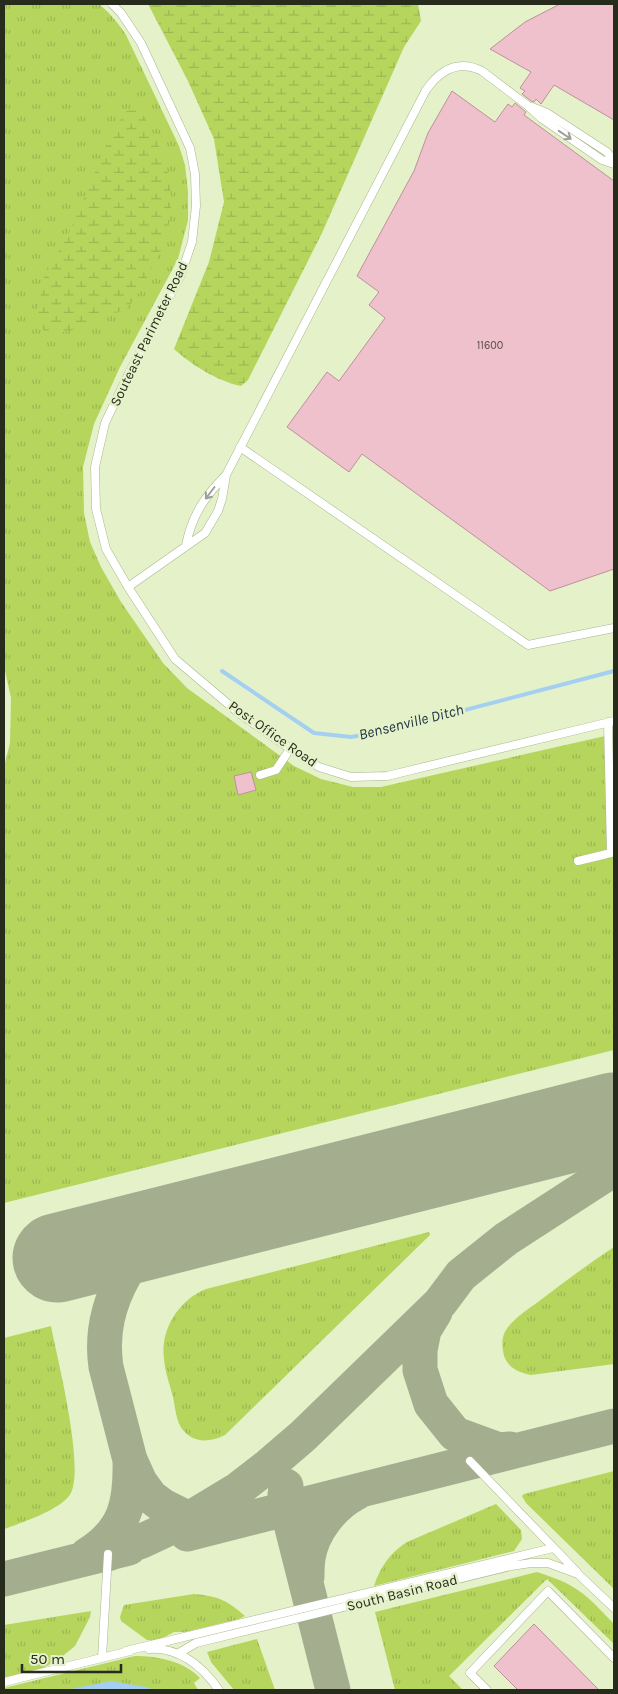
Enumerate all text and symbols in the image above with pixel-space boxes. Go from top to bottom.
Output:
one-way arrow [558,130,572,140]
street label: Souteast Parimeter Road [107,259,191,409]
house number: 11600 [477,339,503,352]
one-way arrow [204,486,215,499]
street label: Post Office Road [225,697,321,771]
water label: Bensenville Ditch [357,700,465,744]
street label: South Basin Road [345,1571,459,1615]
scale bar [22,1642,121,1674]
text: 50 m [30,1650,65,1668]

